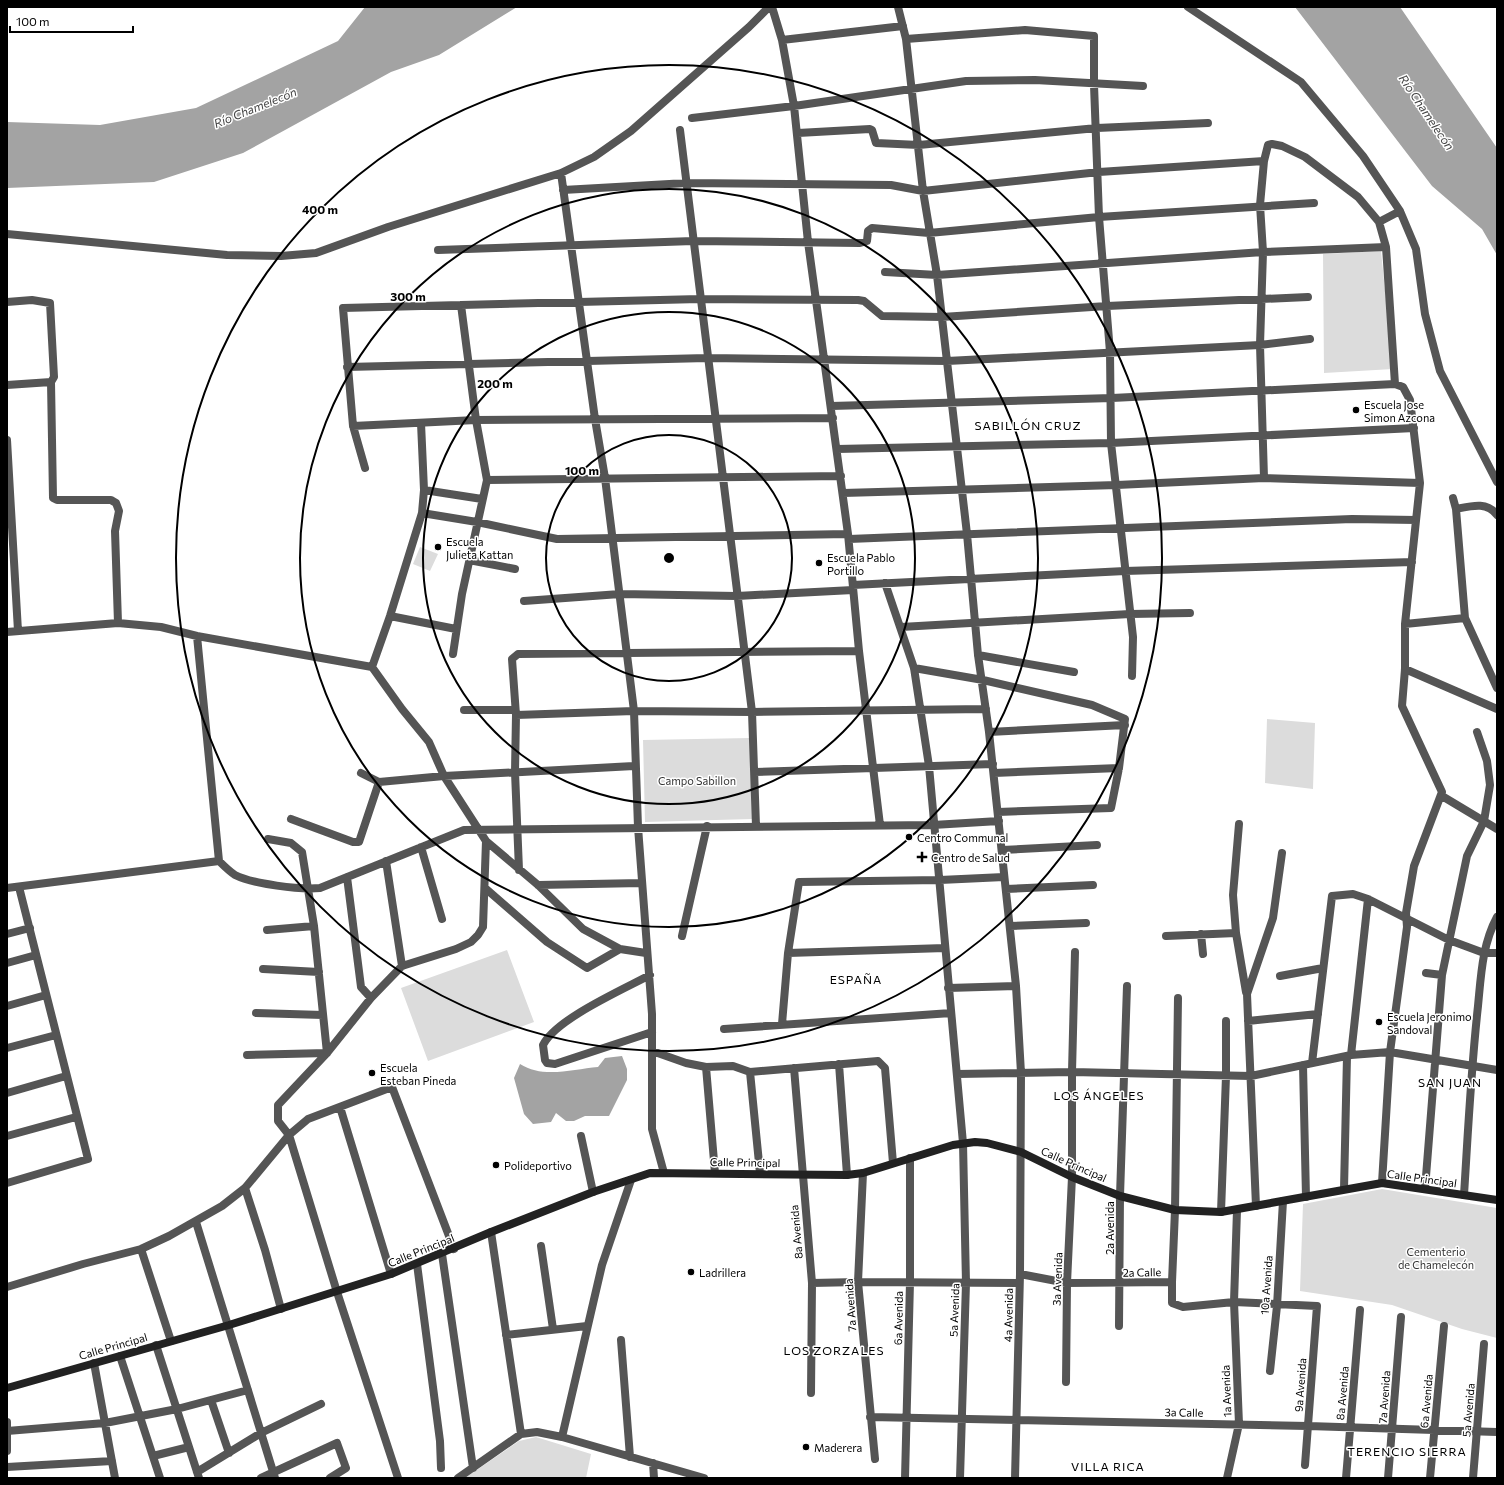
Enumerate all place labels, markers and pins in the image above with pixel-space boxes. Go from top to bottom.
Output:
place label: Escuela Jose Simon Azcona [1364,398,1435,424]
marker: Escuela Jose Simon Azcona [1351,405,1361,415]
place label: Escuela Julieta Kattan [446,535,513,562]
marker: Escuela Julieta Kattan [433,542,443,552]
centre of rings [662,551,676,565]
place label: Escuela Pablo Portillo [827,551,895,577]
marker: Escuela Pablo Portillo [814,558,824,568]
place label: Centro Communal [917,831,1008,844]
marker: Centro Communal [904,832,914,842]
marker: Centro de Salud [916,851,928,863]
place label: Centro de Salud [931,851,1010,864]
place label: Escuela Jeronimo Sandoval [1387,1010,1472,1036]
marker: Escuela Jeronimo Sandoval [1374,1017,1384,1027]
place label: Escuela Esteban Pineda [380,1061,456,1087]
marker: Escuela Esteban Pineda [367,1068,377,1078]
place label: Polideportivo [504,1159,572,1172]
marker: Polideportivo [491,1160,501,1170]
place label: Ladrillera [699,1266,746,1279]
marker: Ladrillera [686,1267,696,1277]
place label: Maderera [814,1441,862,1454]
marker: Maderera [801,1442,811,1452]

